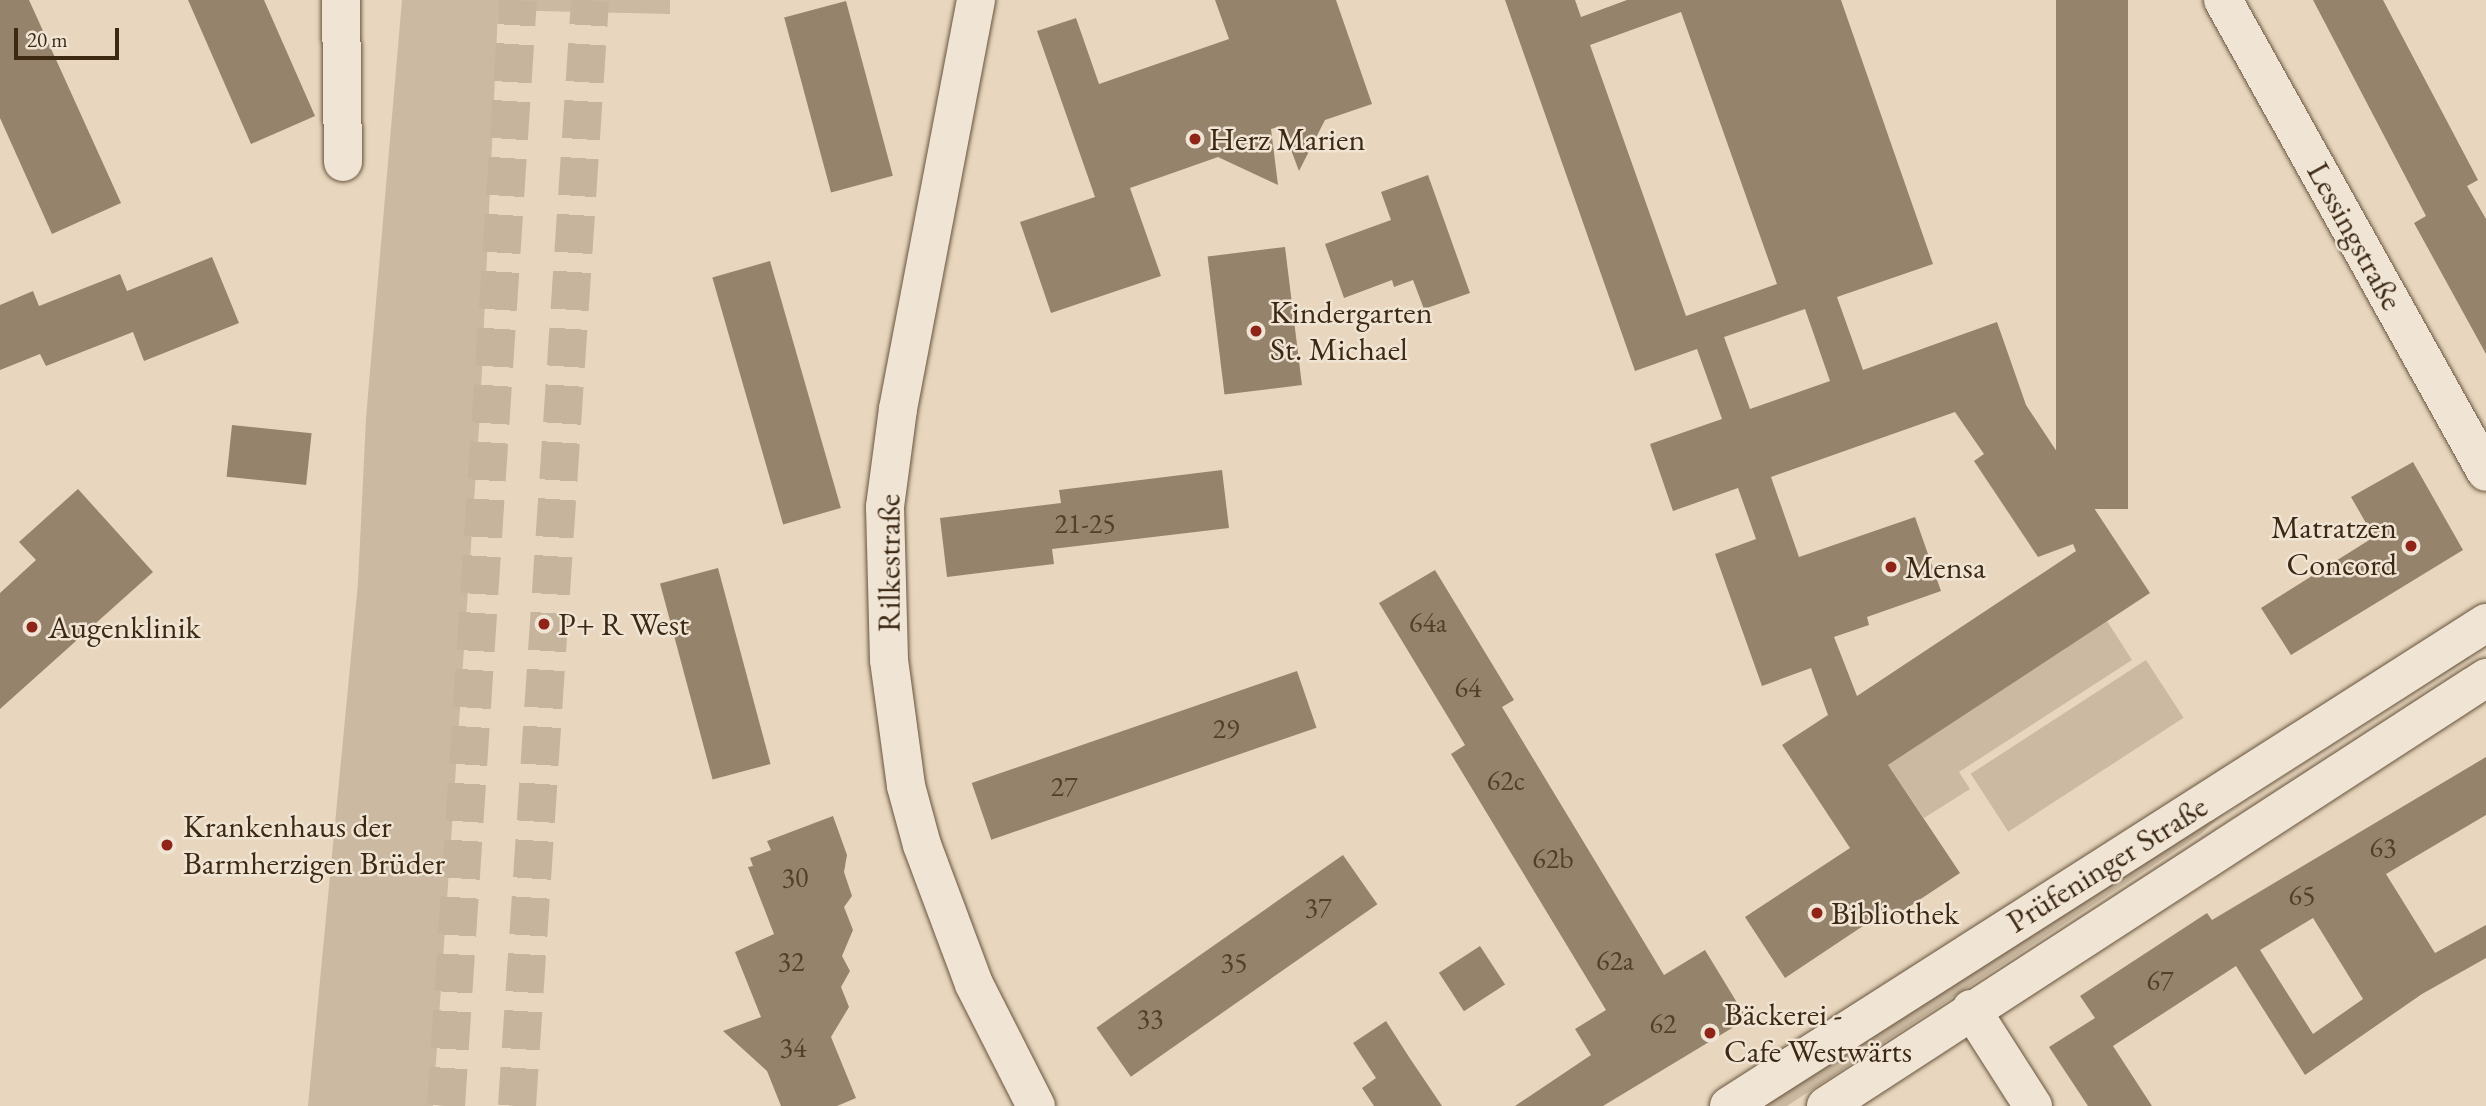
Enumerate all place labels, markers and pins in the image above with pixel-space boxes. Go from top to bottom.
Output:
place label: Herz Marien [1209,120,1365,158]
marker: Herz Marien [1187,131,1203,147]
place label: Kindergarten St. Michael [1270,294,1433,369]
marker: Kindergarten St. Michael [1248,323,1264,339]
place label: Matratzen Concord [2271,509,2397,584]
marker: Matratzen Concord [2403,538,2419,554]
place label: Mensa [1905,548,1986,586]
marker: Mensa [1883,559,1899,575]
place label: P+ R West [558,605,689,643]
place label: Augenklinik [48,608,201,646]
marker: P+ R West [536,616,552,632]
marker: Augenklinik [22,617,42,637]
place label: Krankenhaus der Barmherzigen Brüder [183,808,445,883]
marker: Krankenhaus der Barmherzigen Brüder [157,835,177,855]
place label: Bibliothek [1831,894,1959,932]
marker: Bibliothek [1809,905,1825,921]
place label: Bäckerei - Cafe Westwärts [1724,996,1912,1071]
marker: Bäckerei - Cafe Westwärts [1702,1025,1718,1041]

